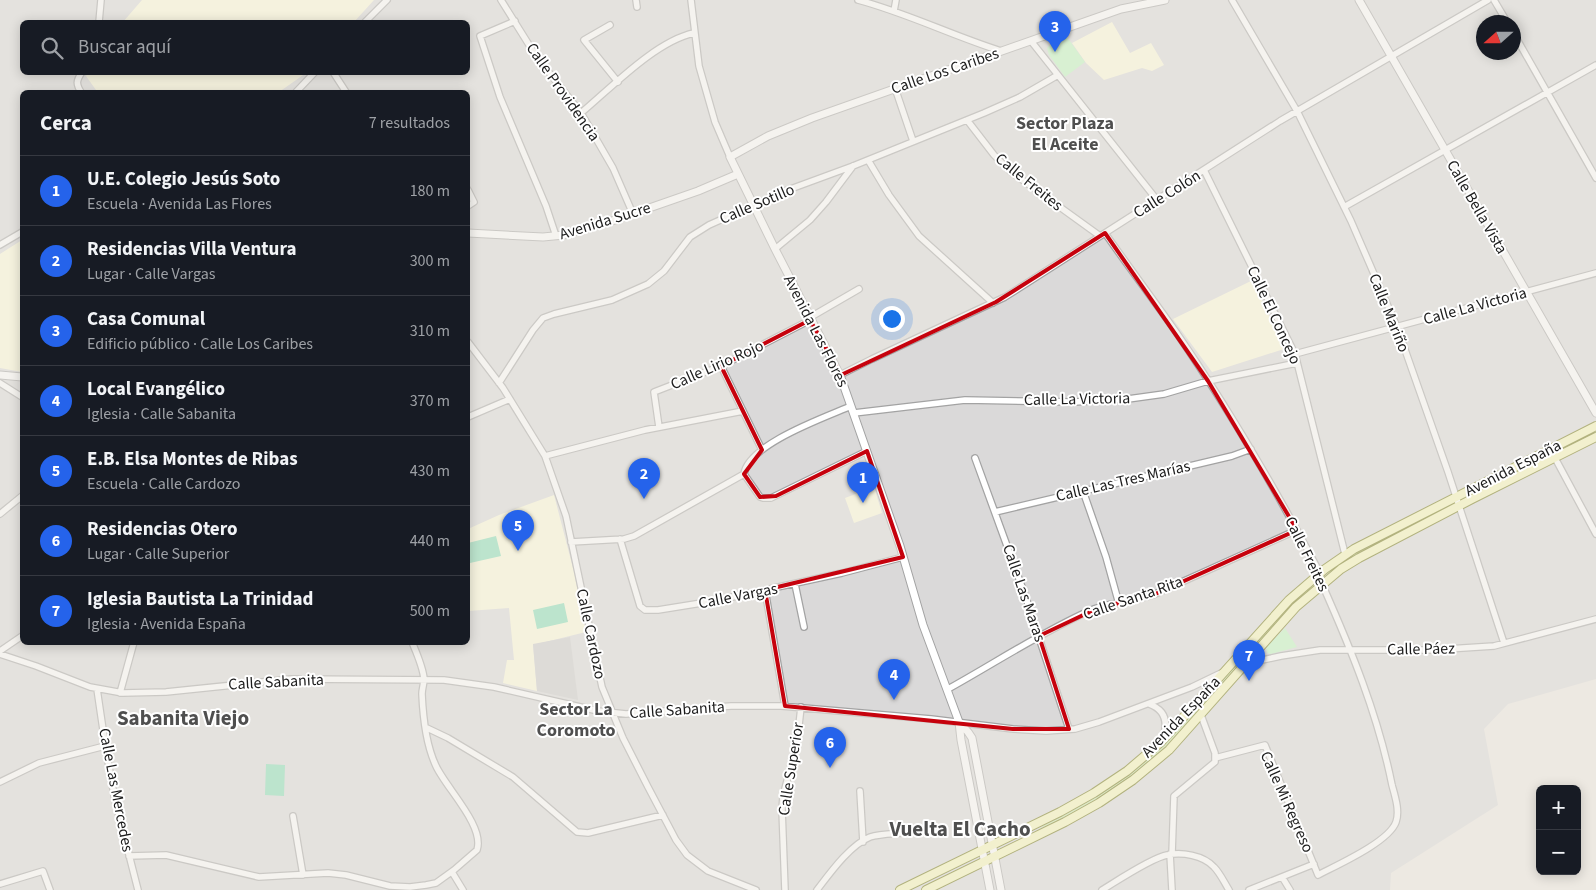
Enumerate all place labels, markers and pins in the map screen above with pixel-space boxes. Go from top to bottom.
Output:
pin: 3 [1039,11,1071,52]
pin: 2 [628,458,660,499]
pin: 1 [847,462,879,503]
pin: 5 [502,510,534,551]
pin: 7 [1233,640,1265,681]
pin: 4 [878,659,910,700]
pin: 6 [814,727,846,768]

